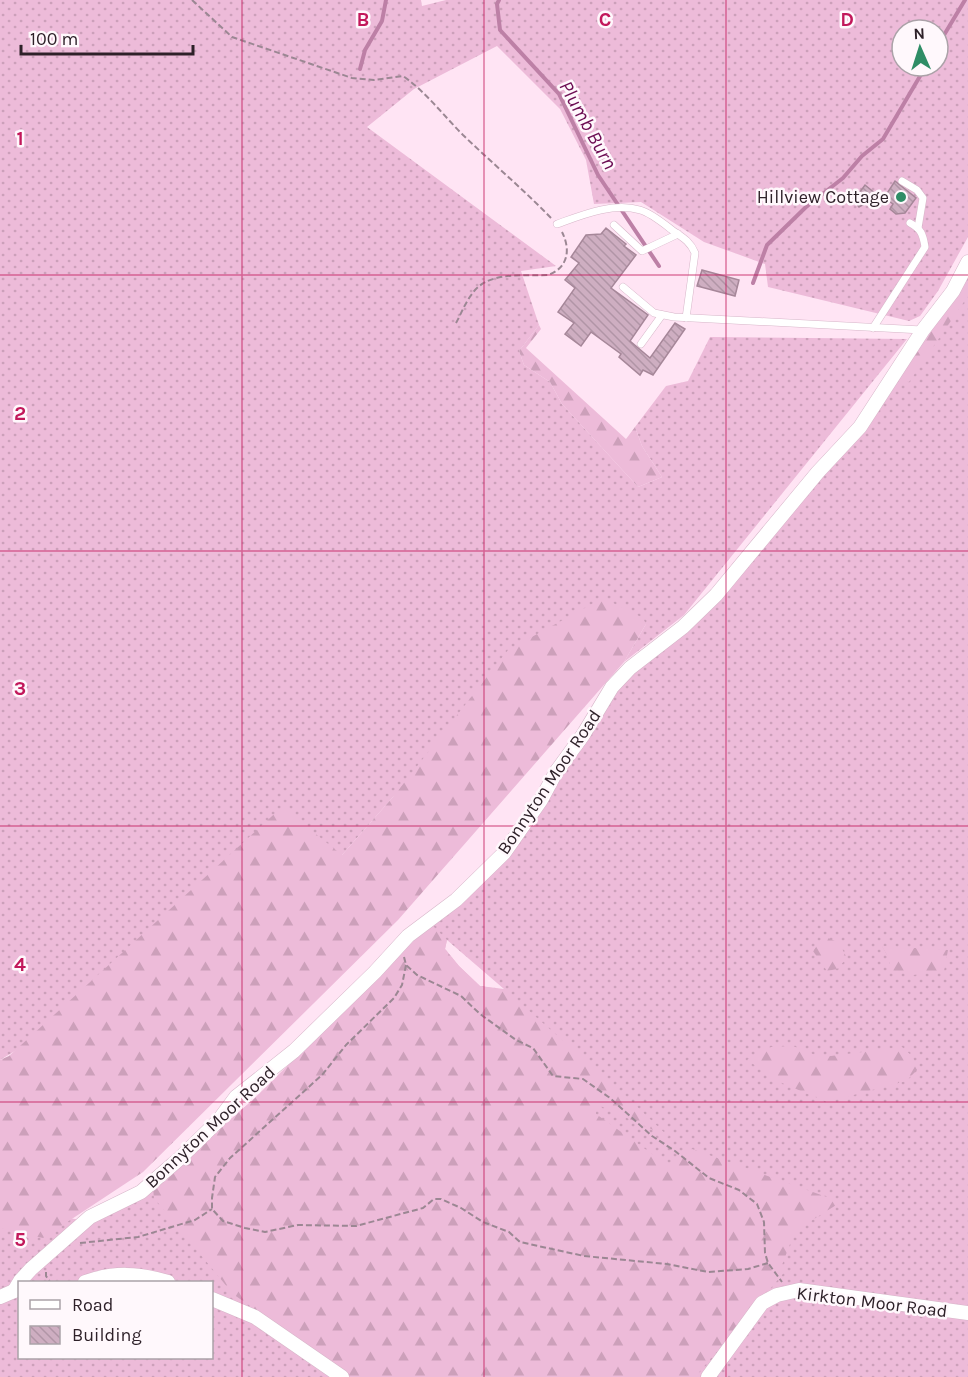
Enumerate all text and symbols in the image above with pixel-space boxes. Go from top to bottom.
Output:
text: B [357,8,369,31]
text: C [599,8,611,31]
text: D [840,8,854,31]
scale bar [21,18,194,56]
north arrow [890,18,950,78]
text: N [913,24,925,43]
text: 100 m [30,28,78,50]
water label: Plumb Burn [554,77,622,173]
text: 1 [16,127,24,150]
place label: Hillview Cottage [757,186,889,208]
marker: Hillview Cottage [894,190,908,204]
text: 2 [14,402,26,425]
text: 3 [14,677,26,700]
street label: Bonnyton Moor Road [492,705,606,859]
text: 4 [14,953,26,976]
street label: Bonnyton Moor Road [140,1061,280,1193]
text: 5 [14,1228,26,1251]
legend [18,1281,213,1359]
street label: Kirkton Moor Road [795,1282,949,1322]
text: Road [72,1294,113,1316]
text: Building [72,1324,142,1346]

